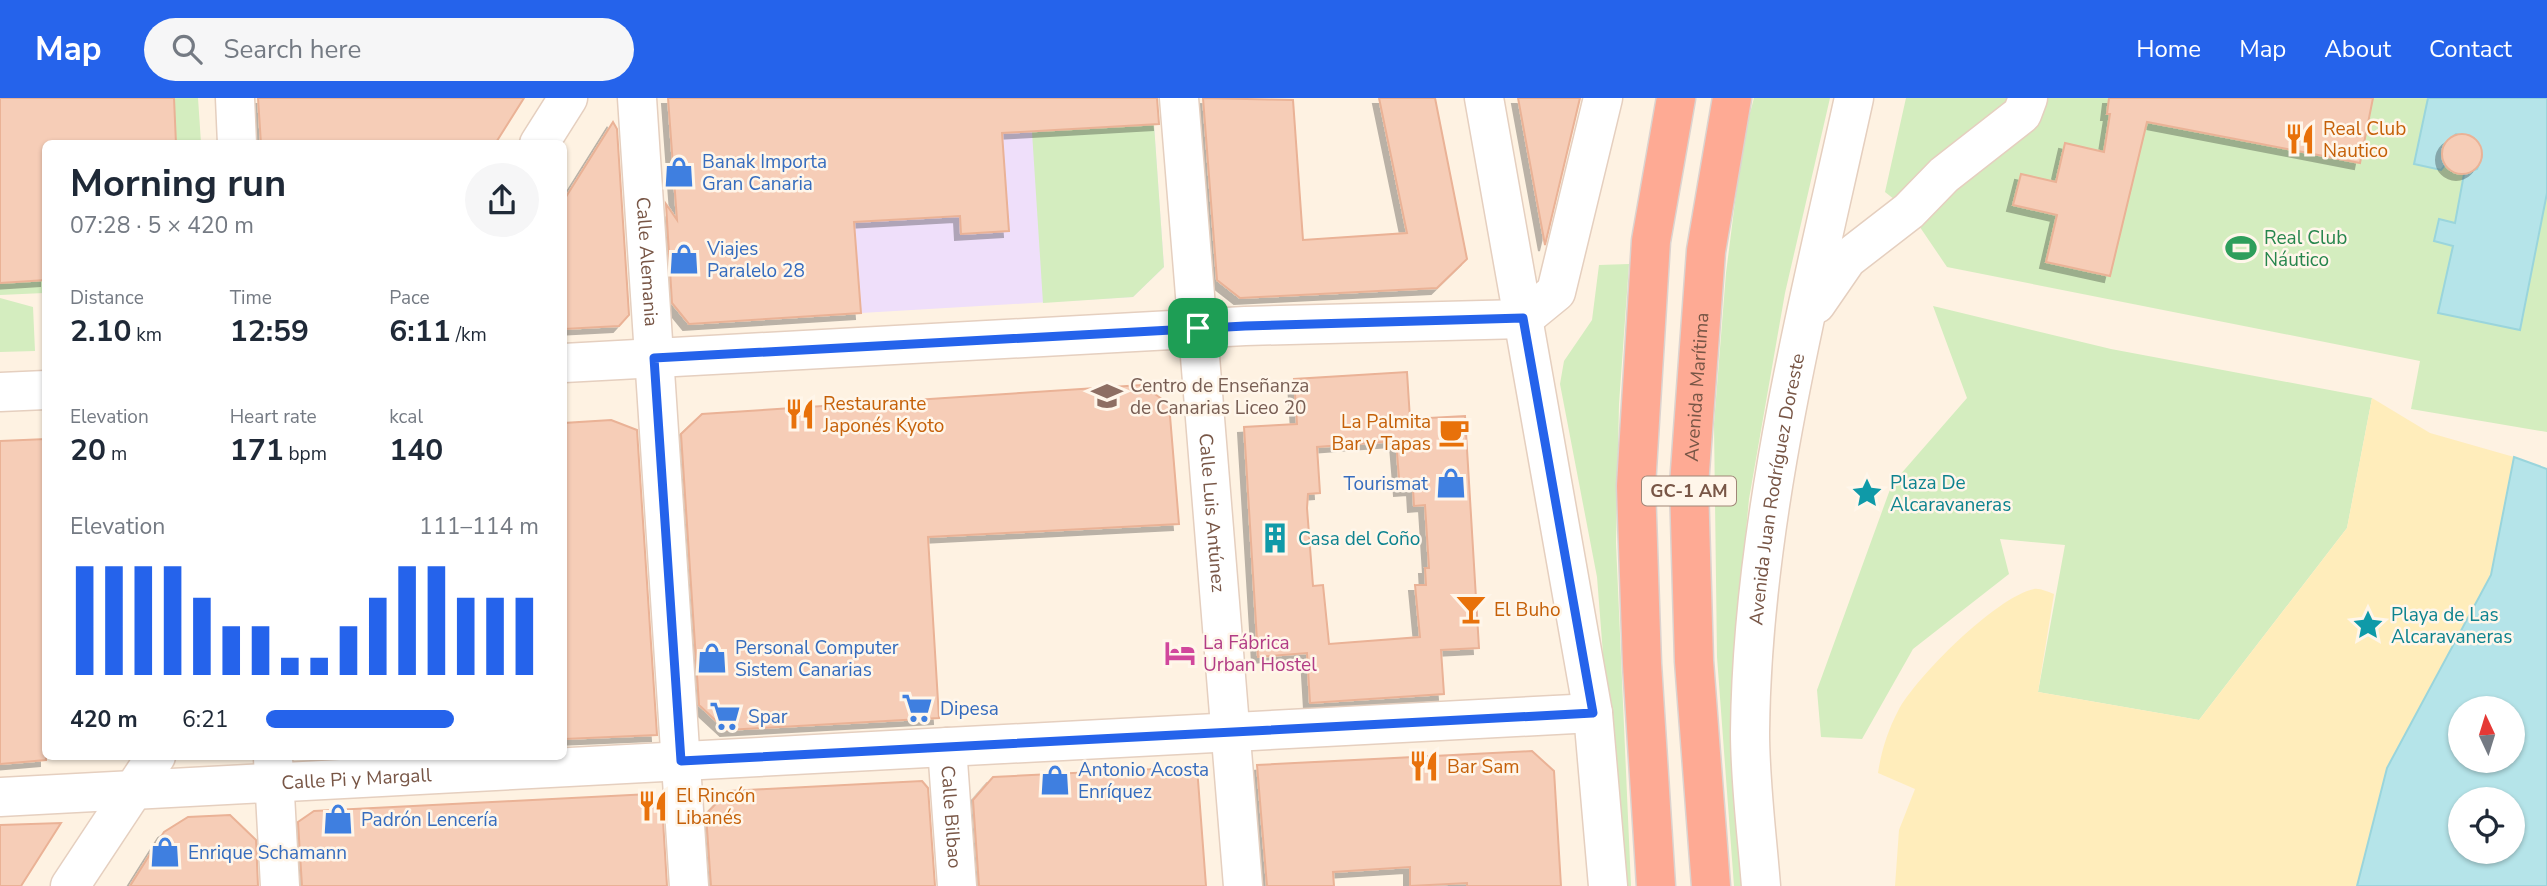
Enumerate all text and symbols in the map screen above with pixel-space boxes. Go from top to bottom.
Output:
search box [144,18,634,81]
text: Map [35,27,102,72]
icon: search [168,30,206,68]
text: Search here [224,32,361,67]
text: Home [2136,33,2201,65]
text: Map [2239,33,2286,65]
text: About [2324,33,2391,65]
text: Contact [2429,33,2512,65]
place label: Real Club Nautico [2323,116,2406,164]
restaurant icon: Real Club Nautico [2283,122,2317,156]
place label: Banak Importa Gran Canaria [702,149,827,197]
shop icon: Banak Importa Gran Canaria [662,155,696,189]
text: Morning run [70,158,286,209]
button: share [465,163,539,237]
street label: Calle Alemania [630,196,664,327]
text: 07:28 · 5 × 420 m [70,210,254,241]
place label: Real Club Náutico [2264,225,2347,273]
sports icon: Real Club Náutico [2224,231,2258,265]
place label: Viajes Paralelo 28 [706,236,805,284]
shop icon: Viajes Paralelo 28 [667,242,701,276]
text: Distance [70,285,144,311]
text: Time [230,285,272,311]
text: Pace [389,285,430,311]
pin [1168,298,1228,358]
icon: arrive [1179,309,1217,347]
text: 2.10 [70,311,131,352]
text: 12:59 [230,311,309,352]
text: 6:11 [389,311,451,352]
street label: Avenida Marítima [1679,312,1715,462]
text: km [131,322,162,348]
text: /km [451,322,487,348]
street label: Avenida Juan Rodríguez Doreste [1743,351,1811,626]
place label: Centro de Enseñanza de Canarias Liceo 20 [1130,373,1309,421]
school or university icon: Centro de Enseñanza de Canarias Liceo 20 [1090,379,1124,413]
place label: Restaurante Japonés Kyoto [822,391,944,439]
restaurant icon: Restaurante Japonés Kyoto [783,397,817,431]
text: Elevation [70,404,149,430]
text: Heart rate [230,404,317,430]
text: kcal [389,404,423,430]
place label: La Palmita Bar y Tapas [1331,409,1431,457]
cafe icon: La Palmita Bar y Tapas [1437,415,1471,449]
text: 20 [70,430,106,471]
text: 171 [230,430,284,471]
text: 140 [389,430,443,471]
street label: Calle Luis Antúnez [1192,432,1231,594]
text: m [106,441,127,467]
text: bpm [284,441,327,467]
shop icon: Tourismat [1434,466,1468,500]
place label: Plaza De Alcaravaneras [1890,470,2011,518]
place label: Tourismat [1343,471,1428,497]
place icon: Plaza De Alcaravaneras [1850,476,1884,510]
road number: GC-1 AM [1642,477,1736,506]
text: Elevation [70,511,165,542]
text: 111–114 m [419,511,539,542]
building icon: Casa del Coño [1258,521,1292,555]
place label: Casa del Coño [1298,526,1420,552]
bar icon: El Buho [1454,592,1488,626]
place label: El Buho [1494,597,1560,623]
place label: Playa de Las Alcaravaneras [2391,602,2512,650]
place icon: Playa de Las Alcaravaneras [2351,608,2385,642]
place label: La Fábrica Urban Hostel [1203,630,1317,678]
place label: Personal Computer Sistem Canarias [735,635,899,683]
hotel icon: La Fábrica Urban Hostel [1163,636,1197,670]
shop icon: Personal Computer Sistem Canarias [695,641,729,675]
supermarket icon: Dipesa [900,691,934,725]
place label: Dipesa [940,696,999,722]
north arrow [2448,696,2525,774]
map controls [2448,696,2525,864]
supermarket icon: Spar [708,699,742,733]
text: 420 m [70,704,138,735]
text: 6:21 [182,704,229,735]
place label: Spar [748,704,788,730]
restaurant icon: Bar Sam [1407,749,1441,783]
place label: Bar Sam [1447,754,1520,780]
place label: Antonio Acosta Enríquez [1078,757,1209,805]
street label: Calle Pi y Margall [281,762,433,796]
shop icon: Antonio Acosta Enríquez [1038,763,1072,797]
street label: Calle Bilbao [934,764,968,869]
place label: El Rincón Libanés [676,783,755,831]
button: locate [2448,787,2525,864]
restaurant icon: El Rincón Libanés [636,789,670,823]
shop icon: Padrón Lencería [321,802,355,836]
place label: Padrón Lencería [361,807,498,833]
shop icon: Enrique Schamann [148,835,182,869]
place label: Enrique Schamann [188,840,347,866]

